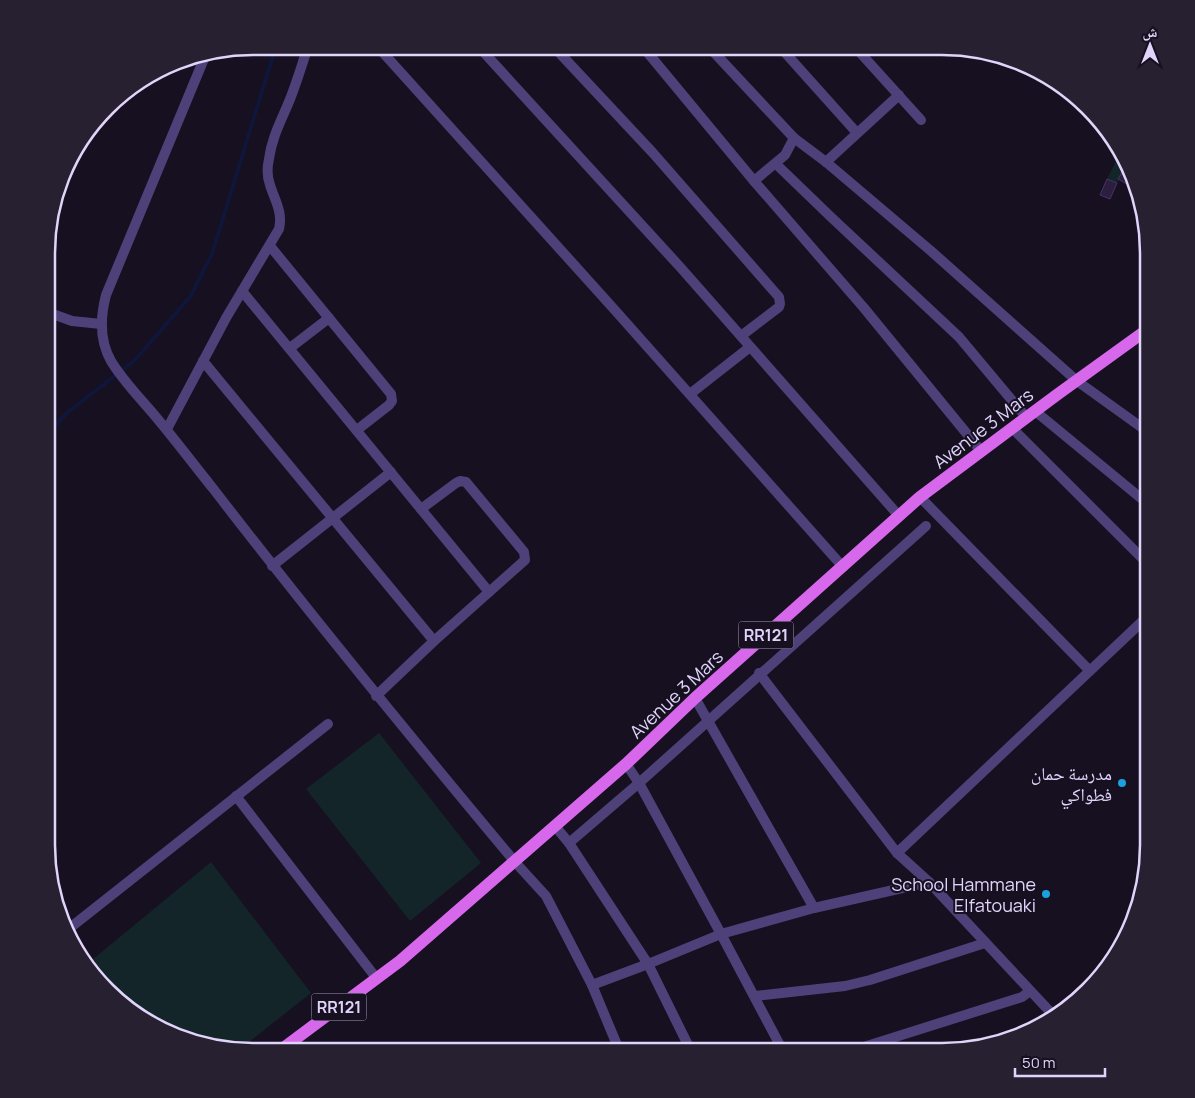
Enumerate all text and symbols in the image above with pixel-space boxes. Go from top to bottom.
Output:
north arrow [1125,20,1175,70]
text: ش [1143,22,1158,41]
street label: Avenue 3 Mars [928,382,1038,474]
road number: RR121 [738,622,794,648]
street label: Avenue 3 Mars [624,644,728,744]
place label: مدرسة حمان فطواكي [1031,761,1112,810]
marker: مدرسة حمان فطواكي [1116,777,1128,789]
place label: School Hammane Elfatouaki [891,872,1036,917]
marker: School Hammane Elfatouaki [1040,888,1052,900]
road number: RR121 [312,994,366,1020]
scale bar [1015,1046,1105,1078]
text: 50 m [1022,1052,1056,1073]

